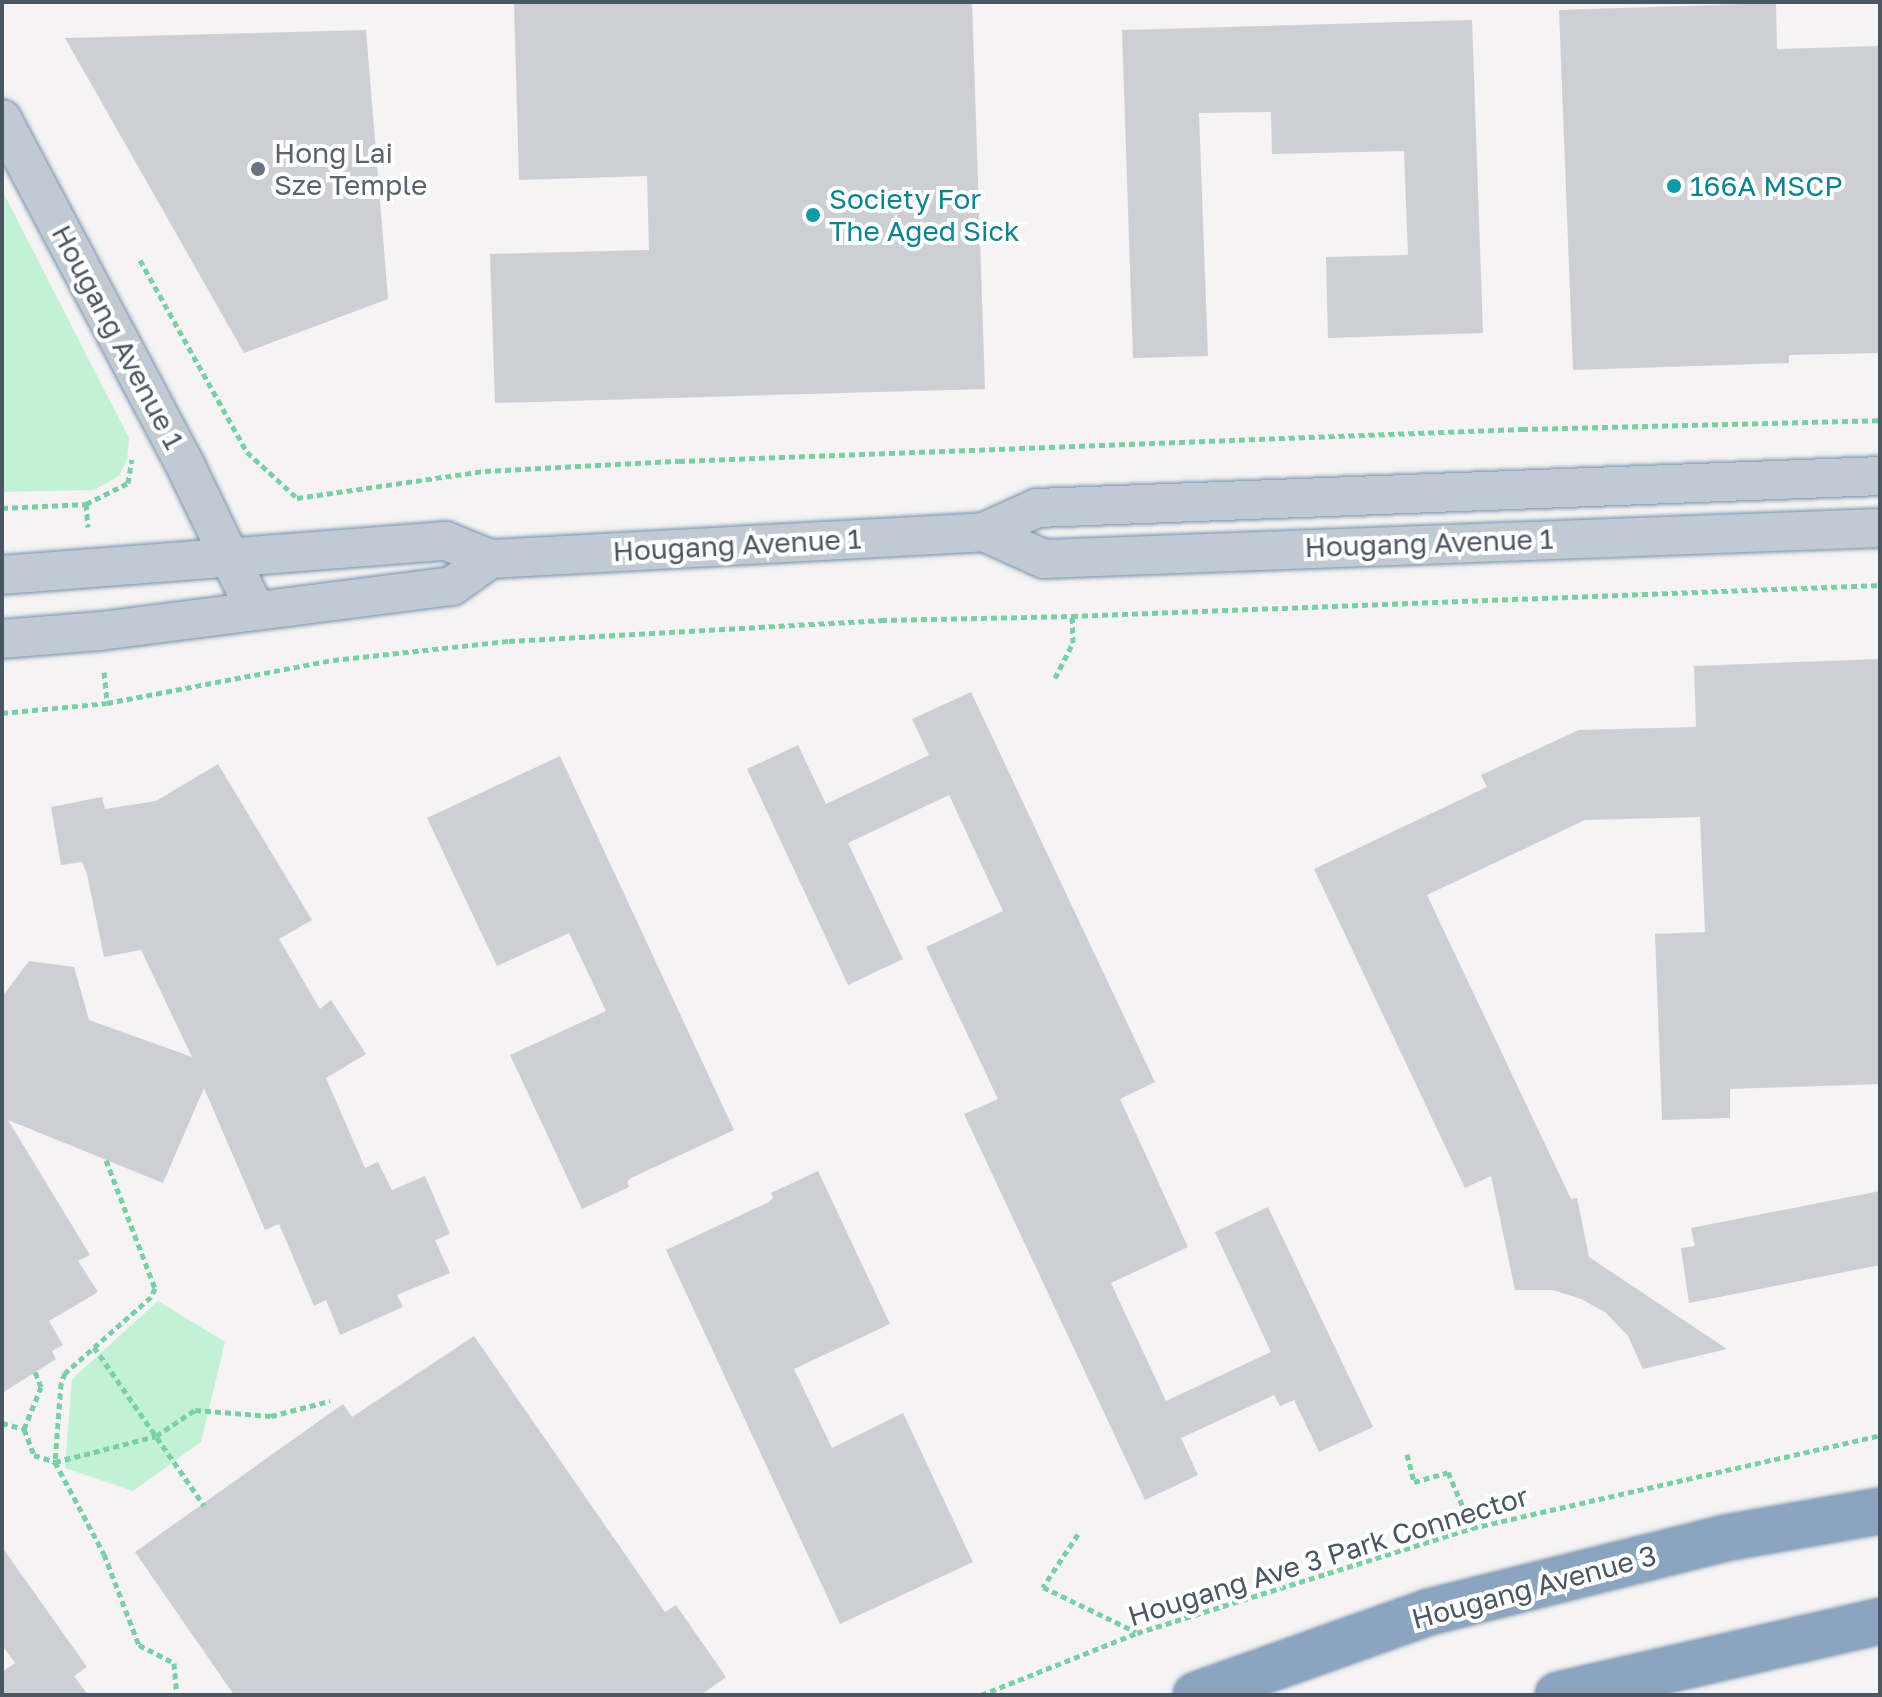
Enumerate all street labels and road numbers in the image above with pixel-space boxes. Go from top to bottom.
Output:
street label: Hougang Avenue 1 [45,219,191,455]
street label: Hougang Avenue 1 [612,522,862,568]
street label: Hougang Avenue 1 [1304,522,1554,564]
street label: Hougang Ave 3 Park Connector [1124,1479,1532,1633]
street label: Hougang Avenue 3 [1408,1538,1660,1636]

